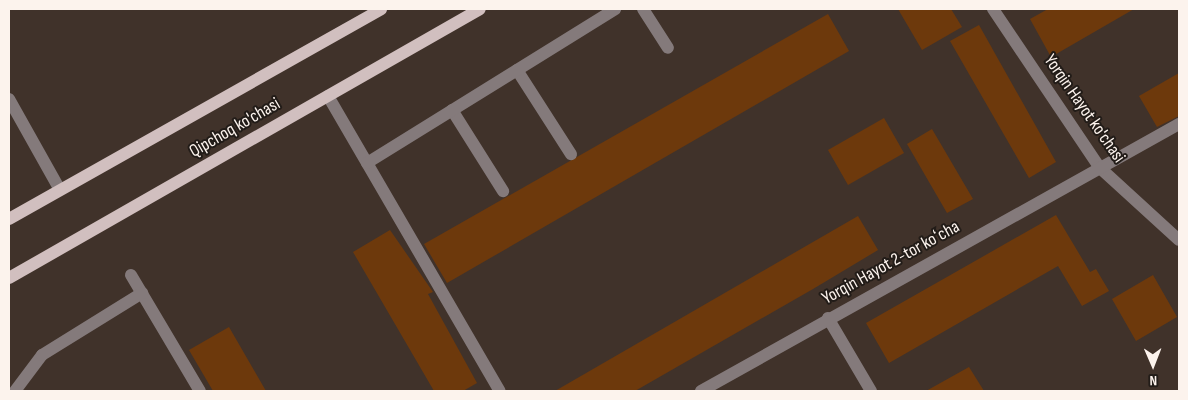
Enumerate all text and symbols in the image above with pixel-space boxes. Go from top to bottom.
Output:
street label: Yorqin Hayot ko'chasi [1039,51,1129,167]
street label: Qipchoq ko'chasi [186,93,284,163]
street label: Yorqin Hayot 2-tor koʻcha [819,216,963,310]
north arrow [1128,340,1178,390]
text: N [1149,372,1157,389]

